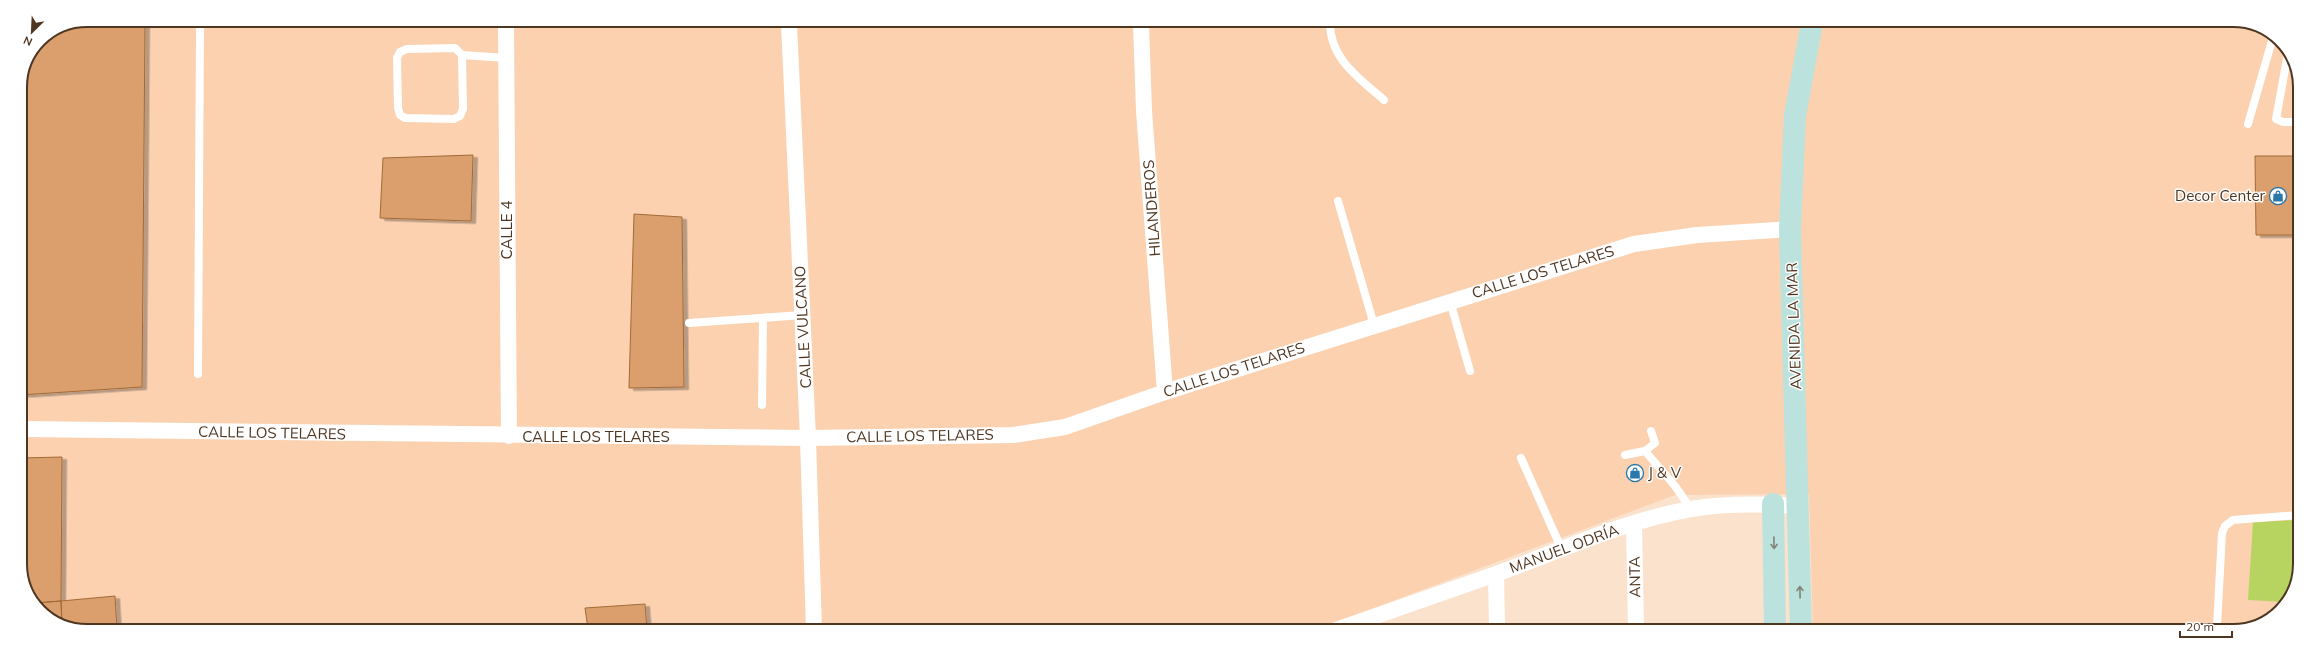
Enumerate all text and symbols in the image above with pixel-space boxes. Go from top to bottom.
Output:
north arrow [12,12,52,52]
text: N [21,33,35,49]
street label: HILANDEROS [1139,159,1164,257]
place label: Decor Center [2175,186,2266,205]
shop icon: Decor Center [2268,186,2288,206]
street label: CALLE 4 [497,200,516,260]
street label: CALLE LOS TELARES [1469,241,1616,302]
street label: AVENIDA LA MAR [1782,262,1805,390]
street label: CALLE VULCANO [790,265,815,389]
street label: CALLE LOS TELARES [1161,338,1307,401]
street label: CALLE LOS TELARES [198,422,346,443]
street label: CALLE LOS TELARES [846,425,994,446]
street label: CALLE LOS TELARES [522,427,670,446]
shop icon: J & V [1625,463,1645,483]
place label: J & V [1648,463,1682,482]
street label: MANUEL ODRÍA [1507,520,1621,577]
one-way arrow [1770,536,1777,549]
street label: ANTA [1625,556,1644,598]
one-way arrow [1797,586,1804,599]
scale bar [2180,613,2232,639]
text: 20 m [2186,619,2214,634]

